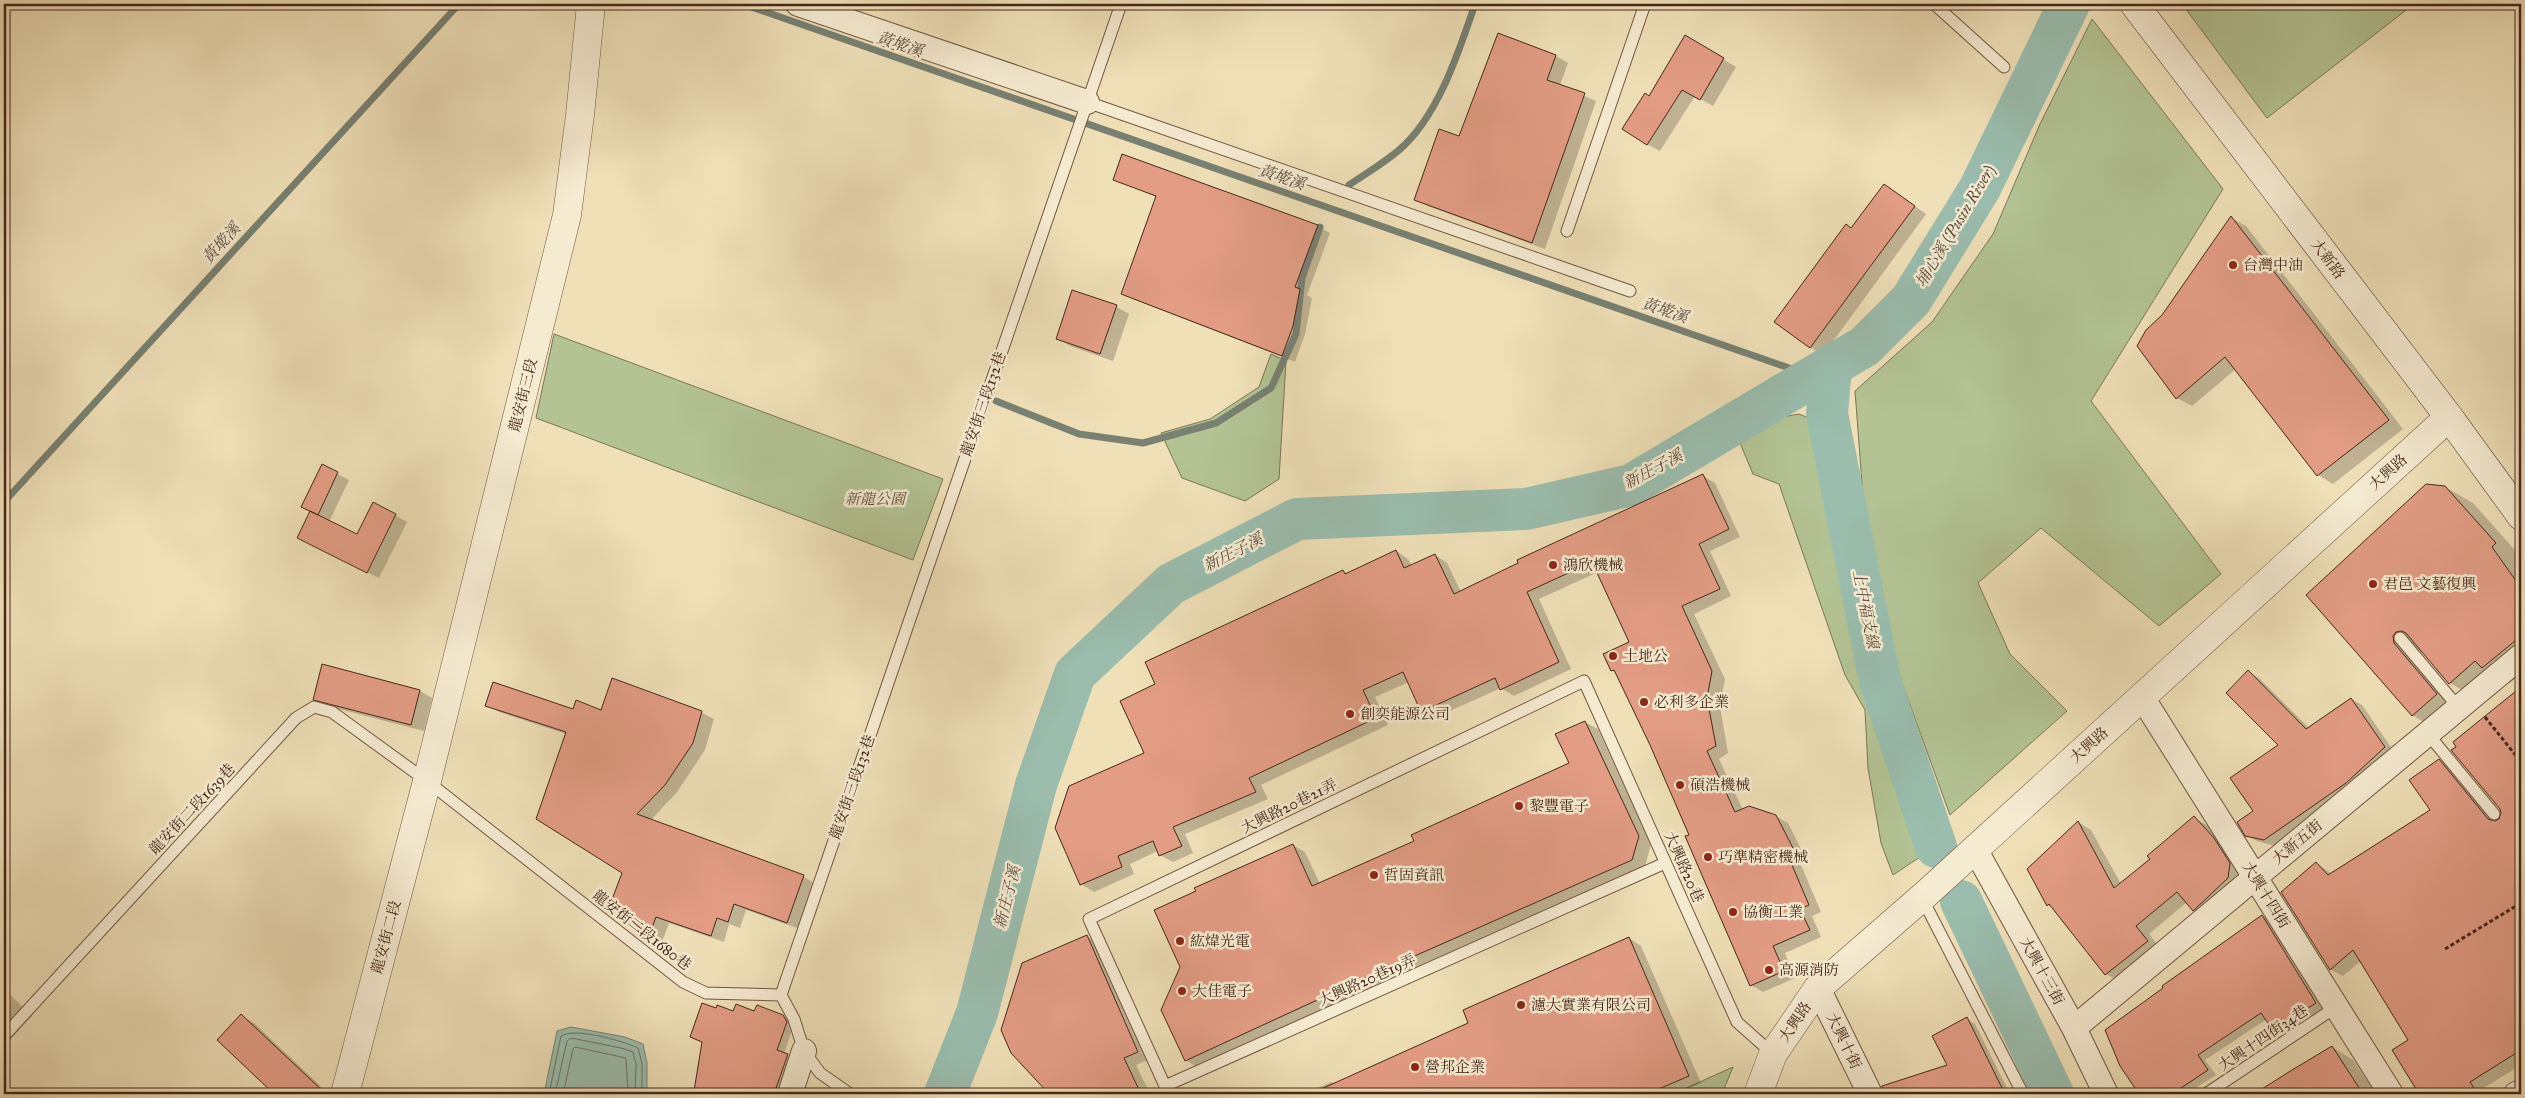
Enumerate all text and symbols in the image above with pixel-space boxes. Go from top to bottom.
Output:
water label: 黃墘溪 [874,27,928,61]
water label: 黃墘溪 [1256,160,1310,194]
water label: 埔心溪 (Pusin River) [1911,161,2000,291]
water label: 黃墘溪 [198,217,245,267]
street label: 大新路 [2307,236,2349,282]
place label: 台灣中油 [2243,256,2303,274]
marker: 台灣中油 [2227,259,2239,271]
water label: 黃墘溪 [1639,293,1693,327]
street label: 龍安街三段132巷 [957,349,1009,459]
street label: 龍安街三段 [505,356,541,434]
water label: 新庄子溪 [1620,445,1687,492]
street label: 大興路 [2365,450,2411,494]
park label: 新龍公園 [845,490,907,508]
water label: 新庄子溪 [1200,528,1268,575]
place label: 鴻欣機械 [1563,556,1623,574]
marker: 鴻欣機械 [1547,559,1559,571]
water label: 上中福支線 [1849,568,1883,652]
place label: 君邑 文藝復興 [2383,575,2476,593]
marker: 君邑 文藝復興 [2367,578,2379,590]
place label: 土地公 [1623,647,1668,665]
marker: 土地公 [1607,650,1619,662]
place label: 必利多企業 [1654,693,1729,711]
marker: 必利多企業 [1638,696,1650,708]
place label: 創奕能源公司 [1360,705,1450,723]
marker: 創奕能源公司 [1344,708,1356,720]
street label: 大興路 [2066,723,2112,767]
street label: 龍安街三段132巷 [826,732,878,842]
street label: 龍安街二段1639巷 [145,760,239,858]
street label: 大興路20巷21弄 [1238,775,1340,837]
place label: 碩浩機械 [1690,776,1750,794]
marker: 碩浩機械 [1674,779,1686,791]
place label: 黎豐電子 [1529,797,1589,815]
marker: 黎豐電子 [1513,800,1525,812]
street label: 大新五街 [2268,816,2326,868]
street label: 大興路20巷 [1660,829,1708,905]
place label: 巧準精密機械 [1718,848,1808,866]
marker: 巧準精密機械 [1702,851,1714,863]
street label: 大興十四街 [2238,858,2294,932]
water label: 新庄子溪 [990,862,1024,930]
place label: 哲固資訊 [1384,866,1444,884]
marker: 哲固資訊 [1368,869,1380,881]
street label: 龍安街二段1680巷 [589,886,695,974]
street label: 龍安街二段 [368,898,404,976]
place label: 協衡工業 [1743,903,1803,921]
marker: 協衡工業 [1727,906,1739,918]
place label: 紘煒光電 [1190,932,1250,950]
street label: 大興十三街 [2016,934,2068,1008]
marker: 紘煒光電 [1174,935,1186,947]
street label: 大興路20巷19弄 [1315,950,1419,1010]
place label: 高源消防 [1779,961,1839,979]
marker: 高源消防 [1763,964,1775,976]
place label: 大佳電子 [1192,982,1252,1000]
marker: 大佳電子 [1176,985,1188,997]
place label: 濾大實業有限公司 [1531,996,1651,1014]
street label: 大興路 [1775,998,1815,1046]
marker: 濾大實業有限公司 [1515,999,1527,1011]
street label: 大興十四街34巷 [2215,1001,2311,1075]
street label: 大興十街 [1823,1010,1865,1072]
place label: 營邦企業 [1425,1058,1485,1076]
marker: 營邦企業 [1409,1061,1421,1073]

